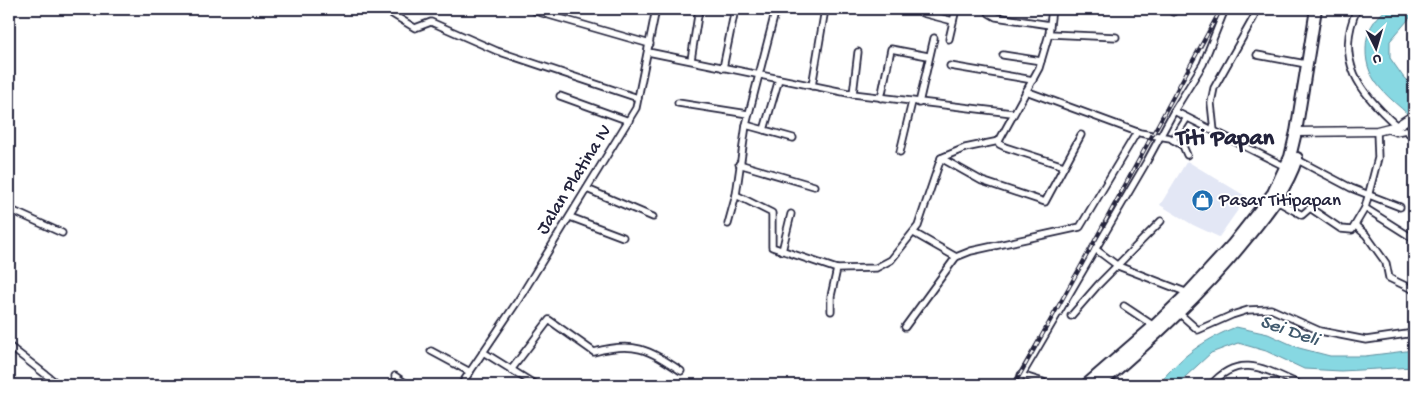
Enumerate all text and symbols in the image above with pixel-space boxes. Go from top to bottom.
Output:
north arrow [1350,22,1400,72]
text: U [1372,50,1382,67]
street label: Jalan Platina IV [532,121,618,239]
district label: Titi Papan [1174,125,1275,154]
shop icon: Pasar Titipapan [1191,189,1215,213]
place label: Pasar Titipapan [1218,190,1341,213]
water label: Sei Deli [1257,311,1324,354]

